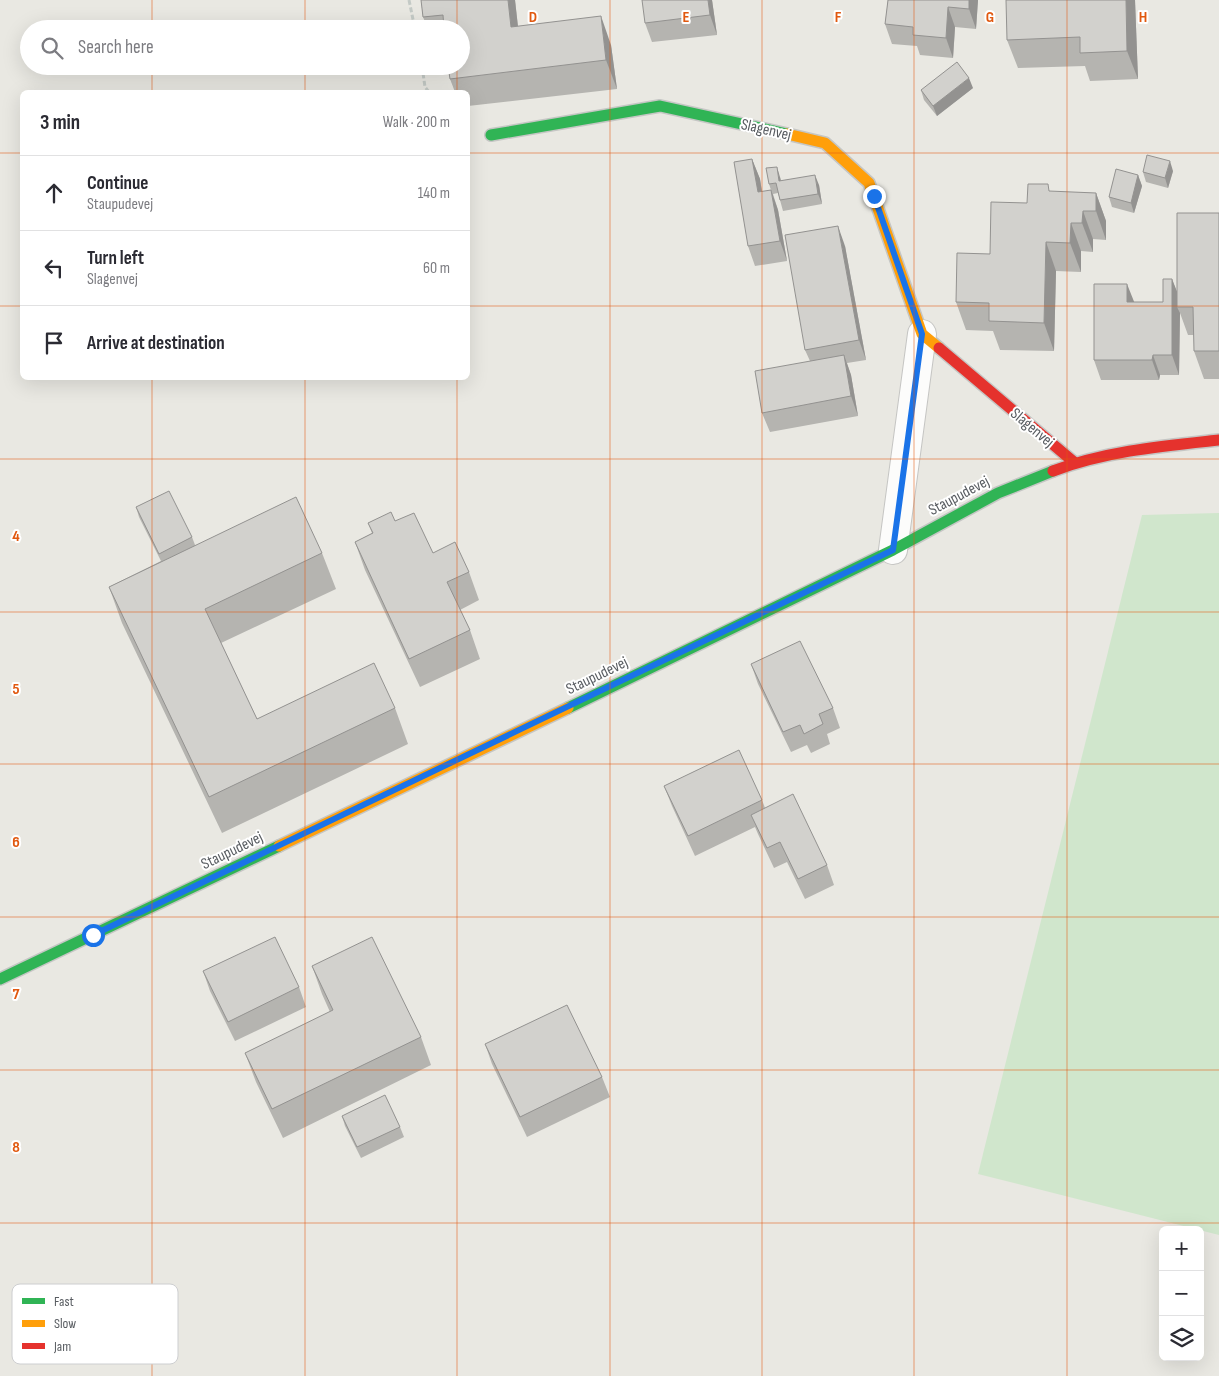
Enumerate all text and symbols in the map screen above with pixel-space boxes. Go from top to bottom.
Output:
text: D [529,8,537,27]
text: E [683,8,690,27]
text: F [835,8,842,27]
text: G [986,8,994,27]
text: H [1139,8,1147,27]
search box [20,20,470,75]
icon: search [38,34,66,62]
text: Search here [78,36,154,59]
text: 3 min [40,110,80,135]
text: Walk · 200 m [383,113,450,132]
street label: Slagenvej [739,115,793,145]
text: Continue [87,172,148,195]
icon: ahead [40,179,68,207]
text: 140 m [418,184,450,203]
route end [863,185,886,208]
text: Staupudevej [87,195,153,214]
text: Turn left [87,247,144,270]
icon: left [40,254,68,282]
text: 60 m [423,259,450,278]
text: Slagenvej [87,270,138,289]
icon: arrive [40,329,68,357]
text: Arrive at destination [87,332,225,355]
street label: Slagenvej [1006,404,1058,452]
street label: Staupudevej [925,472,993,520]
text: 4 [12,527,20,546]
street label: Staupudevej [563,653,631,699]
text: 5 [12,680,20,699]
street label: Staupudevej [198,828,266,874]
text: 6 [12,833,20,852]
route start [82,924,105,947]
text: 7 [13,985,20,1004]
text: 8 [12,1138,20,1157]
map controls [1159,1226,1204,1361]
button: + [1159,1226,1204,1271]
button: − [1159,1271,1204,1316]
legend [12,1284,178,1364]
text: Fast [54,1293,74,1310]
text: Slow [54,1315,76,1332]
button: layers [1159,1316,1204,1361]
text: Jam [53,1338,71,1355]

